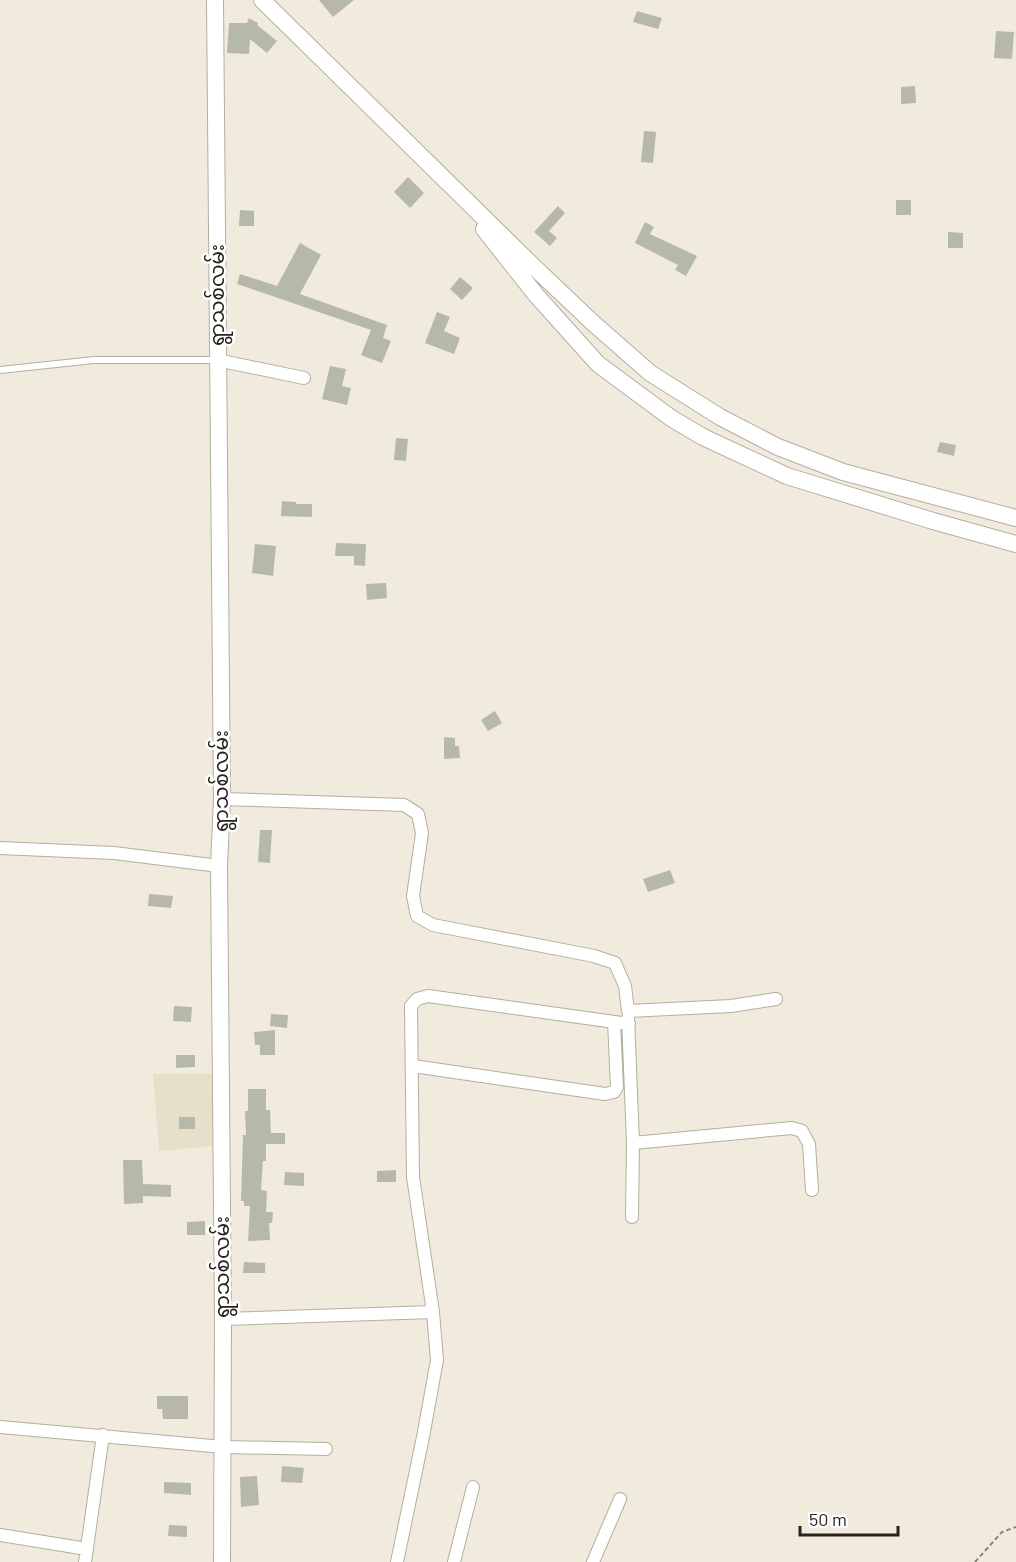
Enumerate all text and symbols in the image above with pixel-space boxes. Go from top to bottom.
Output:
street label: ရွာသစ်လမ်း [203,244,233,346]
street label: ရွာသစ်လမ်း [207,730,237,832]
street label: ရွာသစ်လမ်း [208,1216,238,1318]
scale bar [800,1499,898,1537]
text: 50 m [809,1508,847,1530]

